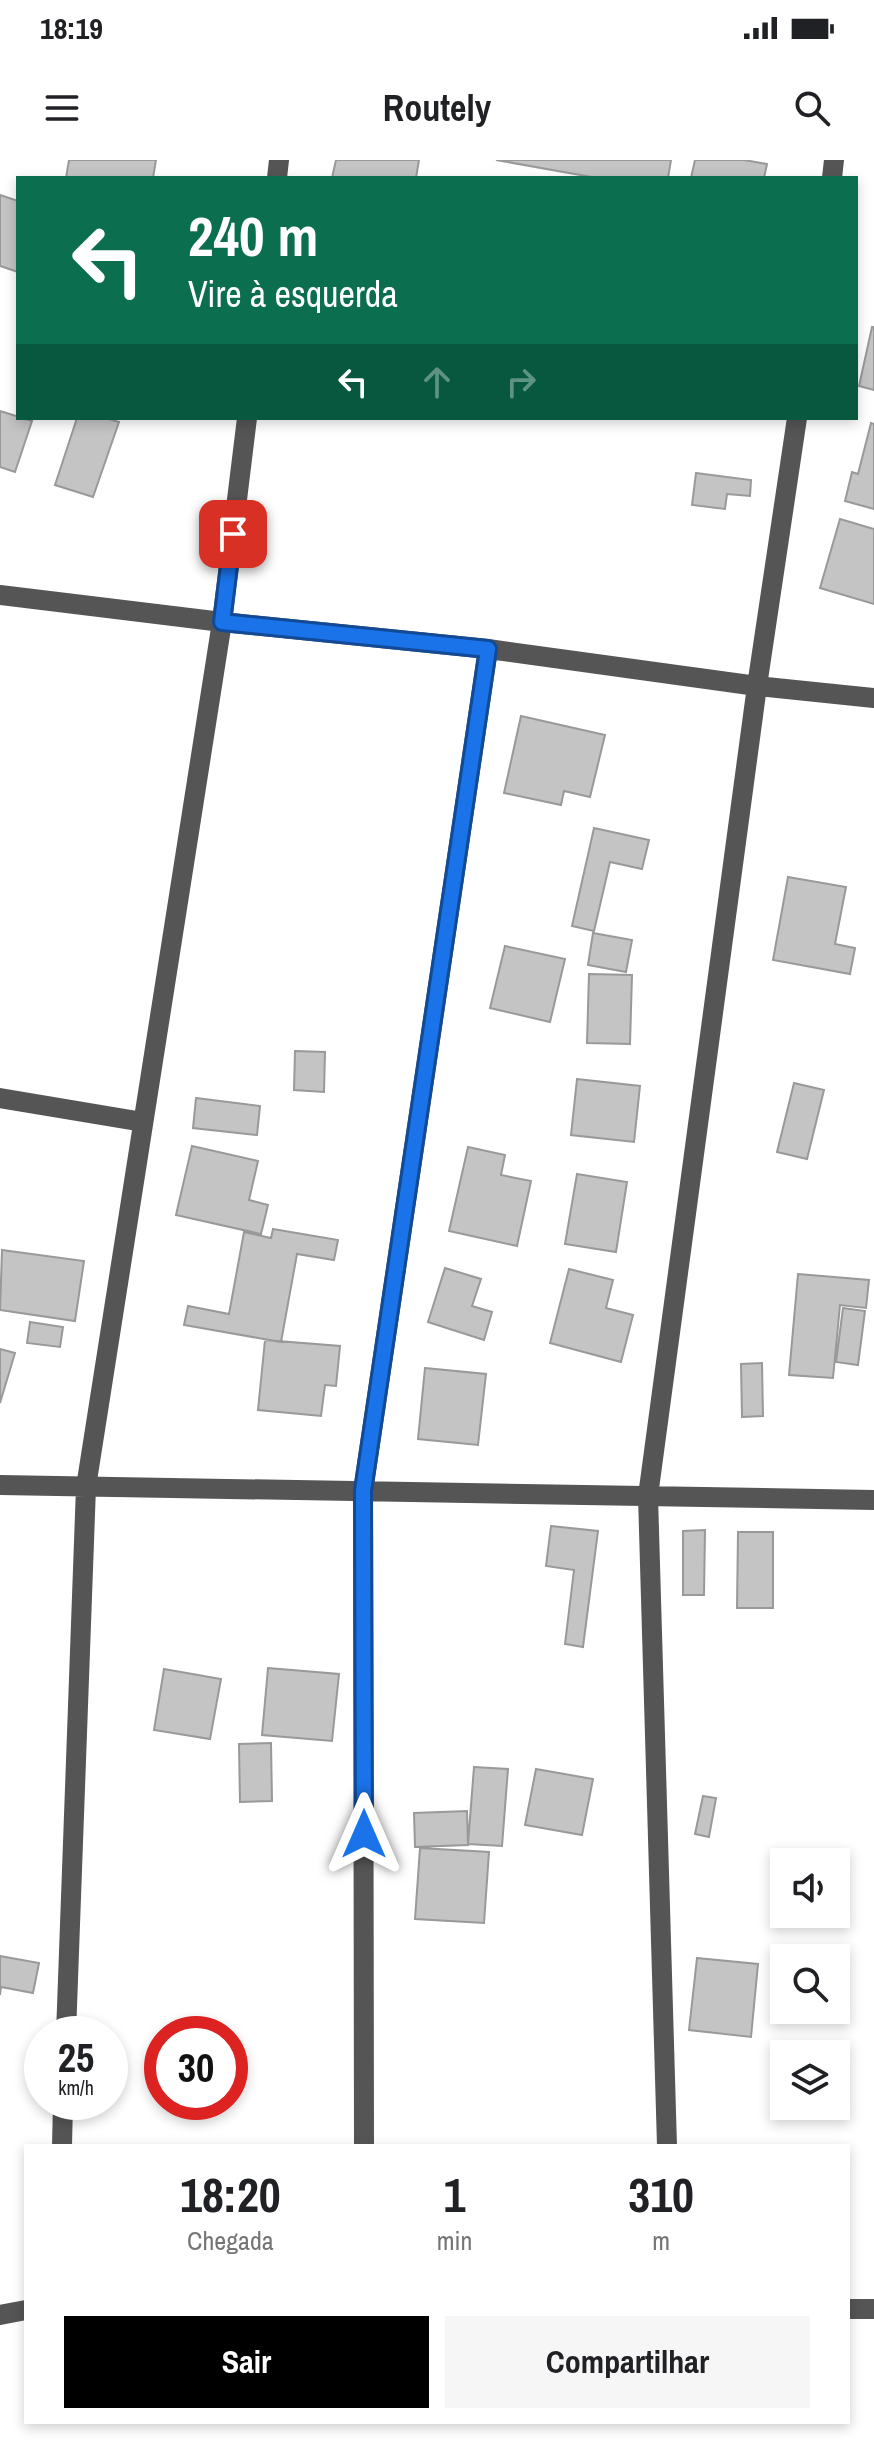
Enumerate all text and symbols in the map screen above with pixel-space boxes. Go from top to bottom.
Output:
text: 18:19 [40,8,103,48]
text: Routely [383,84,491,132]
icon: menu [40,86,84,130]
icon: search [790,86,834,130]
text: 240 m [188,198,318,273]
icon: left [56,208,160,312]
text: Vire à esquerda [188,270,398,318]
icon: left [331,360,375,404]
icon: ahead [415,360,459,404]
icon: right [499,360,543,404]
pin [199,500,267,568]
icon: arrive [211,512,255,556]
position arrow [322,1792,406,1876]
map controls [770,1848,850,2120]
button: sound [770,1848,850,1928]
button: search [770,1944,850,2024]
speed limit sign: 30 [144,2016,248,2120]
text: 25 [58,2031,94,2084]
button: layers [770,2040,850,2120]
text: km/h [58,2074,94,2101]
text: 18:20 [180,2162,281,2227]
text: 1 [444,2162,465,2227]
text: 310 [628,2162,694,2227]
text: Chegada [187,2223,274,2258]
text: min [437,2223,472,2258]
text: m [652,2223,670,2258]
button: Sair [64,2316,429,2408]
button: Compartilhar [445,2316,810,2408]

